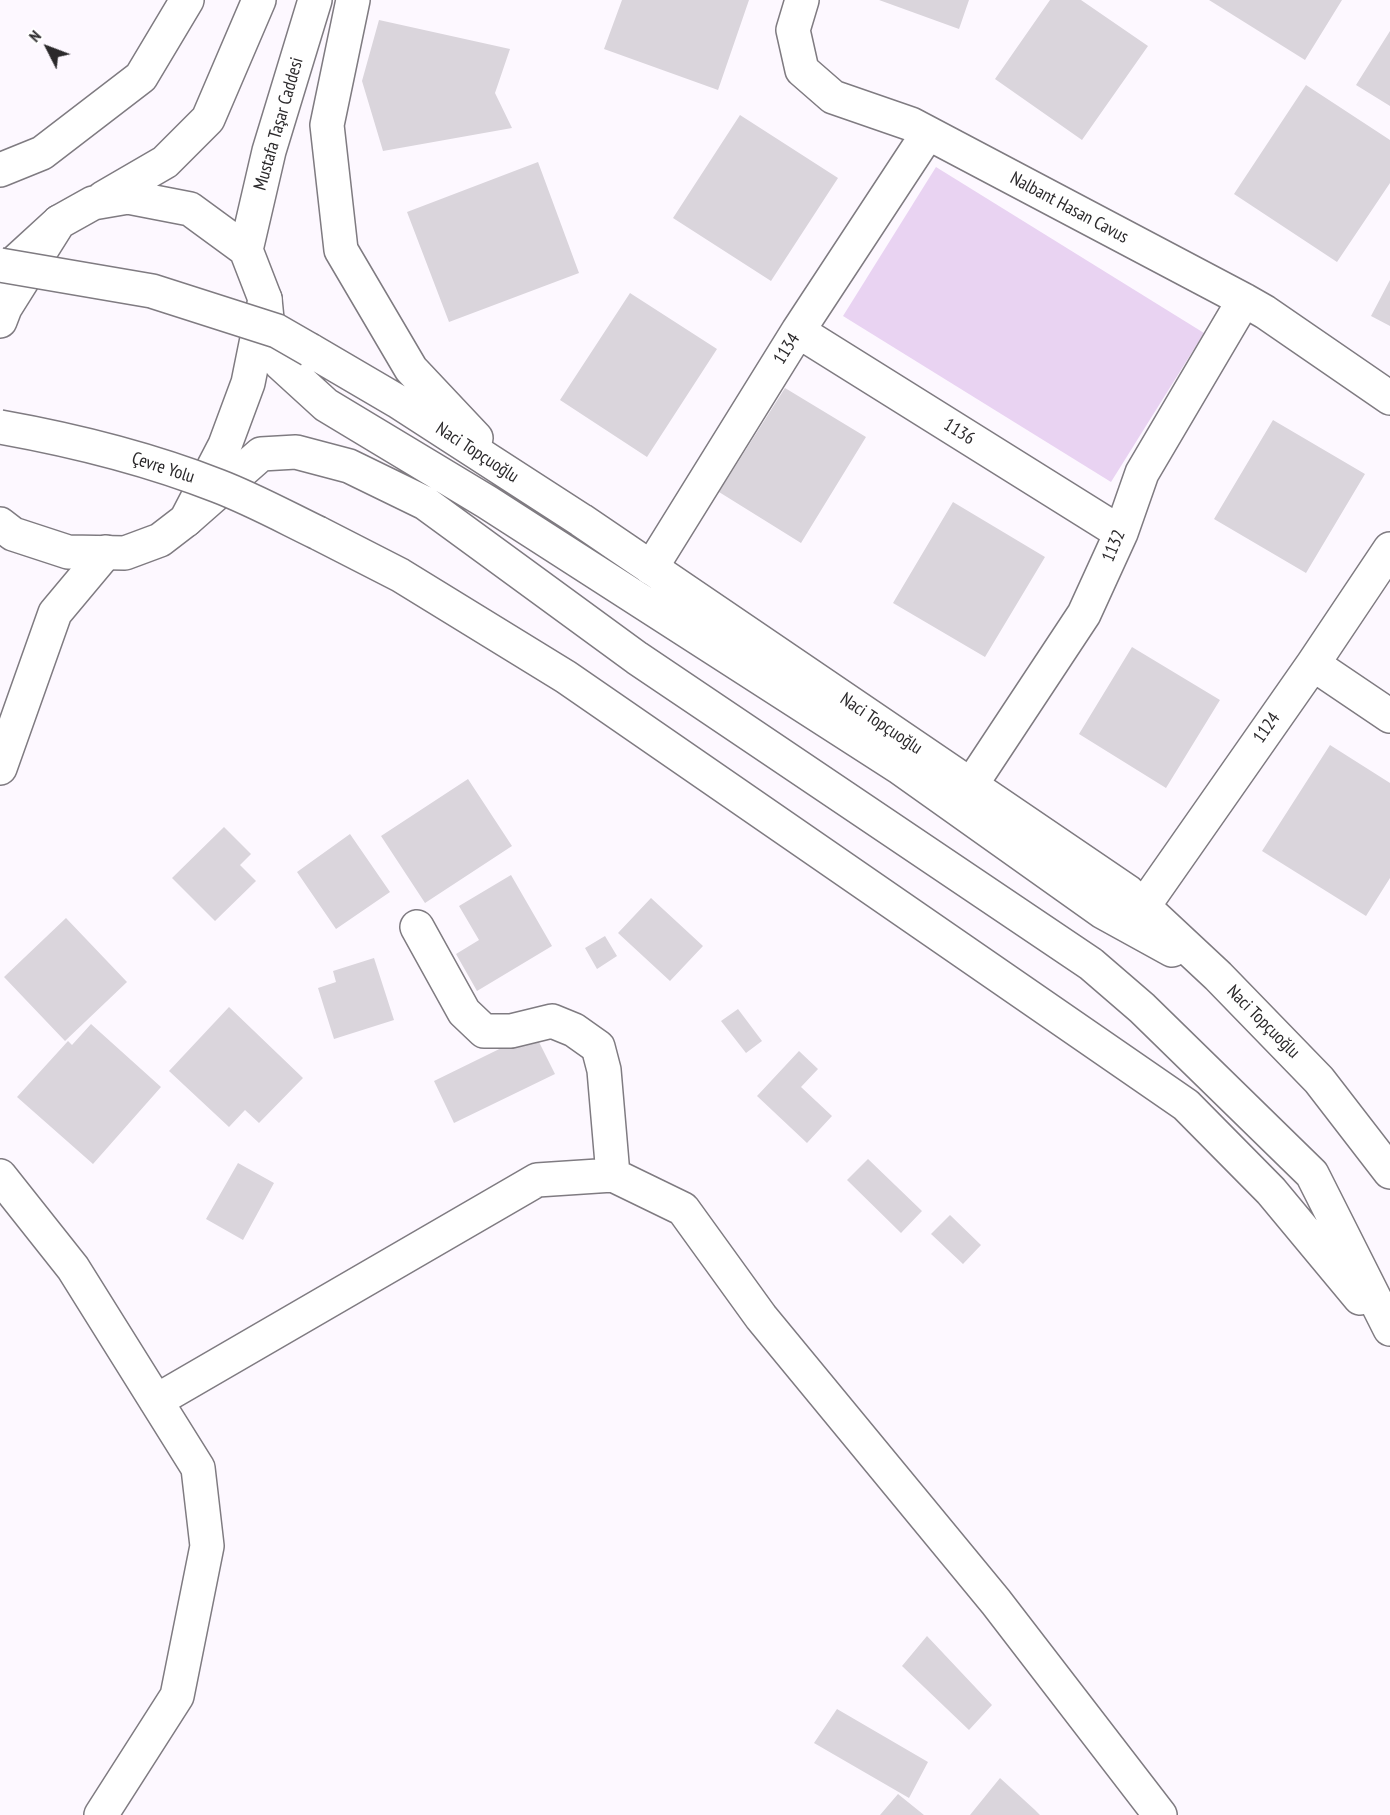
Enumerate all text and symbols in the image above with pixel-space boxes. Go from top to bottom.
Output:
north arrow [18,18,78,78]
text: N [24,26,45,46]
street label: Mustafa Taşar Caddesi [250,55,308,193]
street label: Nalbant Hasan Cavus [1006,168,1132,248]
street label: 1134 [769,330,805,368]
street label: 1136 [940,414,978,450]
street label: Naci Topçuoğlu [431,418,523,488]
street label: Çevre Yolu [129,448,197,488]
street label: 1132 [1098,527,1130,565]
street label: Naci Topçuoğlu [836,689,926,759]
street label: 1124 [1249,709,1285,747]
street label: Naci Topçuoğlu [1222,981,1304,1063]

